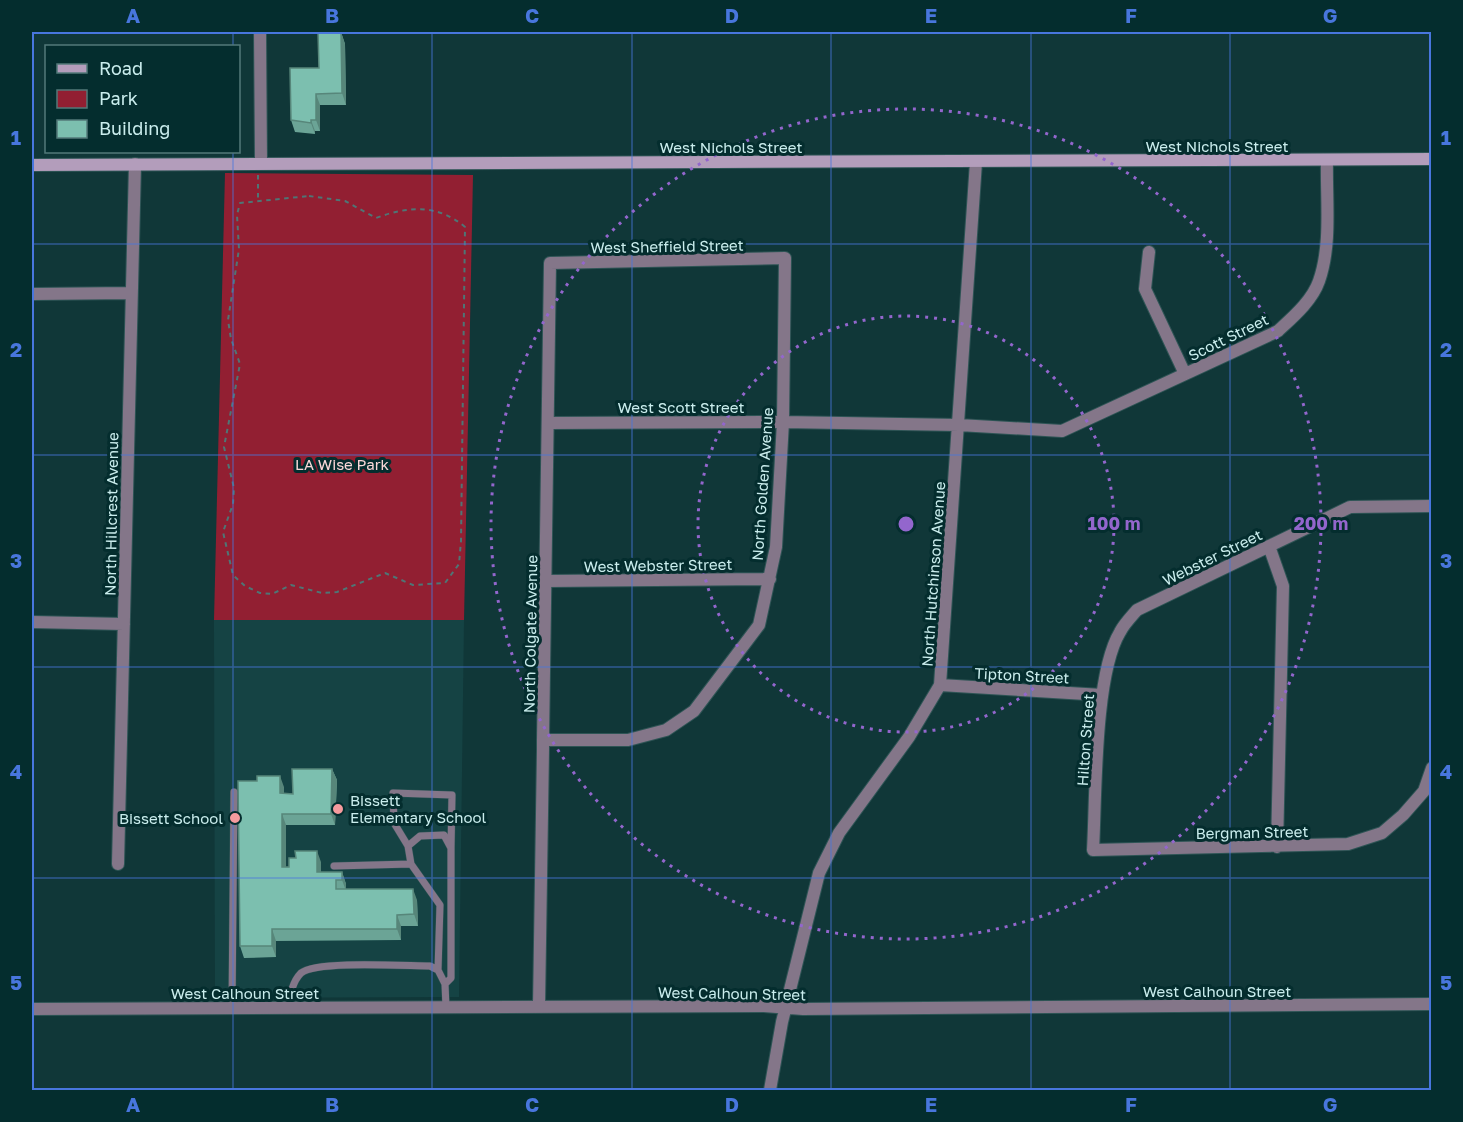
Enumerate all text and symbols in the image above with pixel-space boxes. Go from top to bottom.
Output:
text: A [126,3,140,27]
text: B [325,3,339,27]
text: C [525,3,539,27]
text: D [725,3,739,27]
text: E [925,3,937,27]
text: F [1125,3,1137,27]
text: G [1323,3,1337,27]
legend [45,45,240,153]
text: Road [99,57,143,79]
text: Park [99,87,138,109]
text: Building [99,117,170,139]
text: 1 [11,125,21,149]
text: 1 [1441,125,1451,149]
street label: West Nichols Street [1146,137,1288,155]
street label: West Nichols Street [660,138,802,156]
street label: West Sheffield Street [590,236,744,256]
street label: Scott Street [1185,310,1271,364]
text: 2 [10,337,22,361]
text: 2 [1440,337,1452,361]
street label: West Scott Street [618,398,744,416]
street label: North Golden Avenue [748,406,776,561]
street label: North Hillcrest Avenue [101,432,121,596]
park label: LA Wise Park [295,455,390,473]
street label: North Hutchinson Avenue [918,481,948,667]
text: 100 m [1088,512,1140,534]
text: 200 m [1294,512,1348,534]
centre of rings [896,514,916,534]
street label: Webster Street [1159,525,1265,589]
text: 3 [10,548,22,572]
text: 3 [1440,548,1452,572]
street label: North Colgate Avenue [520,554,540,713]
street label: West Webster Street [584,555,732,575]
street label: Tipton Street [974,664,1070,686]
street label: Hilton Street [1073,693,1097,787]
text: 4 [10,759,22,783]
text: 4 [1440,759,1452,783]
place label: Bissett Elementary School [350,791,486,826]
marker: Bissett Elementary School [331,802,345,816]
place label: Bissett School [119,809,223,827]
marker: Bissett School [228,811,242,825]
street label: Bergman Street [1195,822,1309,842]
text: 5 [10,970,22,994]
text: 5 [1440,970,1452,994]
street label: West Calhoun Street [1143,982,1291,1000]
street label: West Calhoun Street [658,983,806,1003]
street label: West Calhoun Street [171,984,319,1002]
text: A [126,1092,140,1116]
text: B [325,1092,339,1116]
text: C [525,1092,539,1116]
text: D [725,1092,739,1116]
text: E [925,1092,937,1116]
text: F [1125,1092,1137,1116]
text: G [1323,1092,1337,1116]

